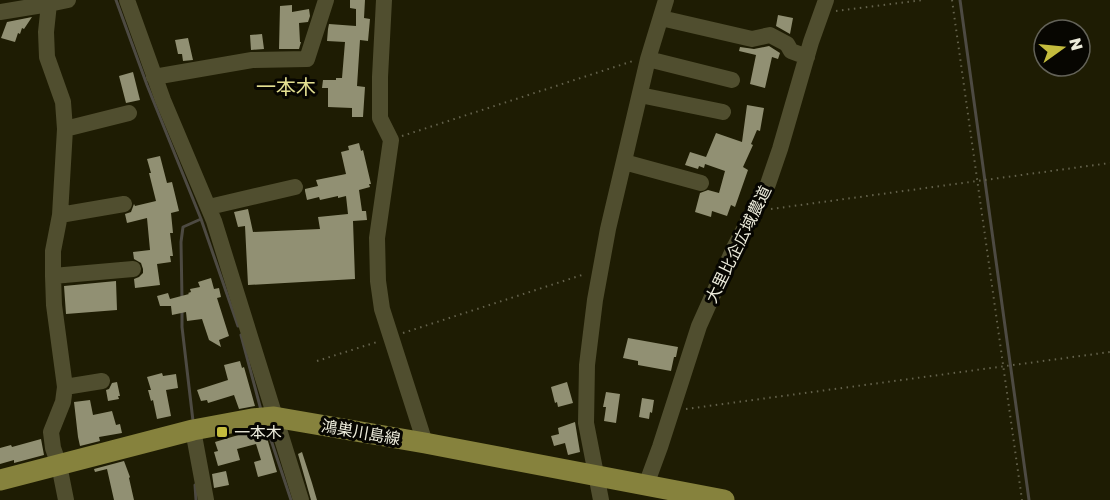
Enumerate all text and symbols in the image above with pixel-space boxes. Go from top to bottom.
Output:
north arrow [1032,18,1092,78]
text: N [1065,36,1088,53]
district label: 一本木 [256,74,316,98]
street label: 大里比企広域農道 [701,182,775,306]
street label: 鴻巣川島線 [320,415,402,449]
place label: 一本木 [234,422,282,442]
marker: 一本木 [215,425,229,439]

